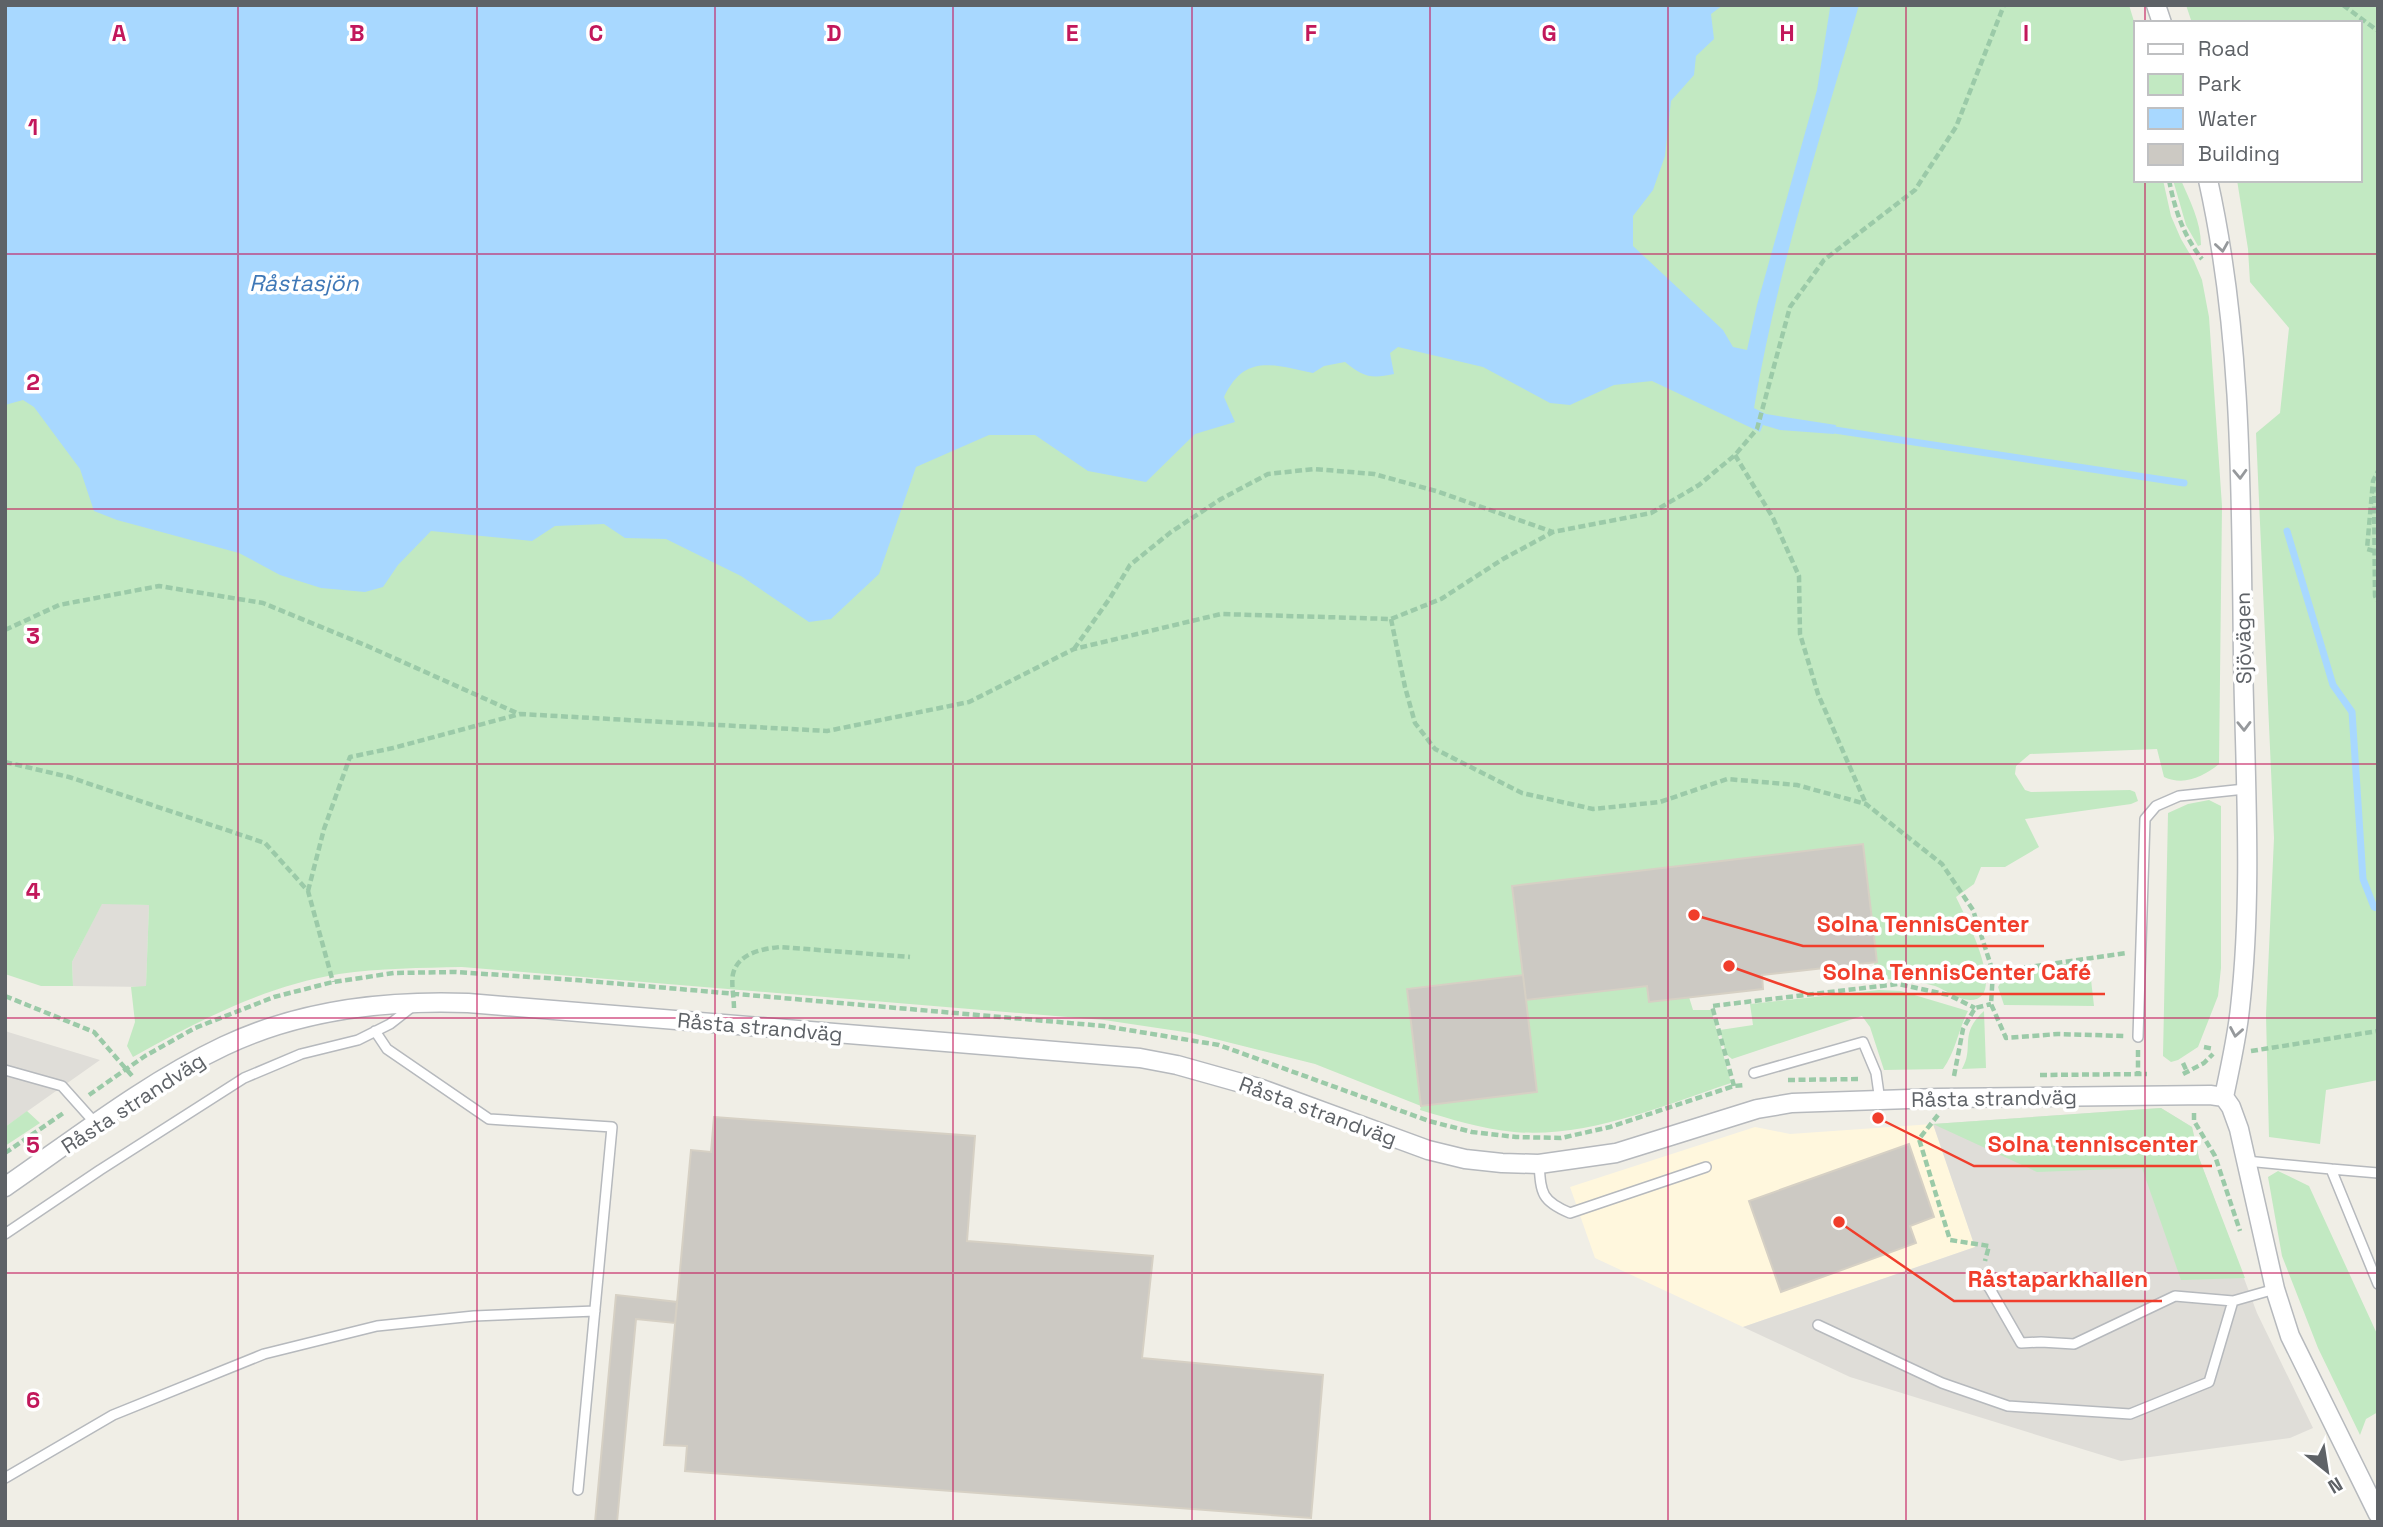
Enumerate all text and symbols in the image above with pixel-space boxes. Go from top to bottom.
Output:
text: A [112,18,127,48]
text: B [349,18,365,48]
text: C [589,18,603,48]
text: D [826,18,842,48]
text: E [1066,18,1078,48]
text: F [1305,18,1317,48]
text: G [1541,18,1557,48]
text: H [1779,18,1795,48]
text: I [2023,18,2029,48]
legend [2134,21,2362,182]
text: Road [2198,35,2250,62]
text: Park [2198,70,2242,97]
text: Water [2198,105,2257,132]
text: 1 [28,112,38,142]
text: Building [2198,140,2280,167]
one-way arrow [2214,241,2229,253]
water label: Råstasjön [249,268,360,298]
text: 2 [26,367,40,397]
one-way arrow [2232,469,2248,479]
street label: Sjövägen [2229,592,2257,684]
text: 3 [26,621,40,651]
one-way arrow [2236,721,2252,731]
text: 4 [26,876,41,906]
callout: Solna TennisCenter [1803,902,2044,946]
text: Solna TennisCenter [1817,909,2029,939]
callout: Solna TennisCenter Café [1808,950,2105,994]
text: Solna TennisCenter Café [1823,957,2091,987]
street label: Råsta strandväg [676,1006,844,1048]
one-way arrow [2229,1026,2244,1038]
street label: Råsta strandväg [56,1046,210,1160]
street label: Råsta strandväg [1235,1070,1401,1152]
street label: Råsta strandväg [1911,1083,2077,1113]
callout: Solna tenniscenter [1974,1122,2212,1166]
text: Solna tenniscenter [1988,1129,2198,1159]
text: 5 [26,1130,40,1160]
callout: Råstaparkhallen [1954,1257,2162,1301]
text: Råstaparkhallen [1968,1264,2148,1294]
text: 6 [26,1385,40,1415]
north arrow [2292,1436,2362,1506]
text: N [2323,1471,2347,1499]

